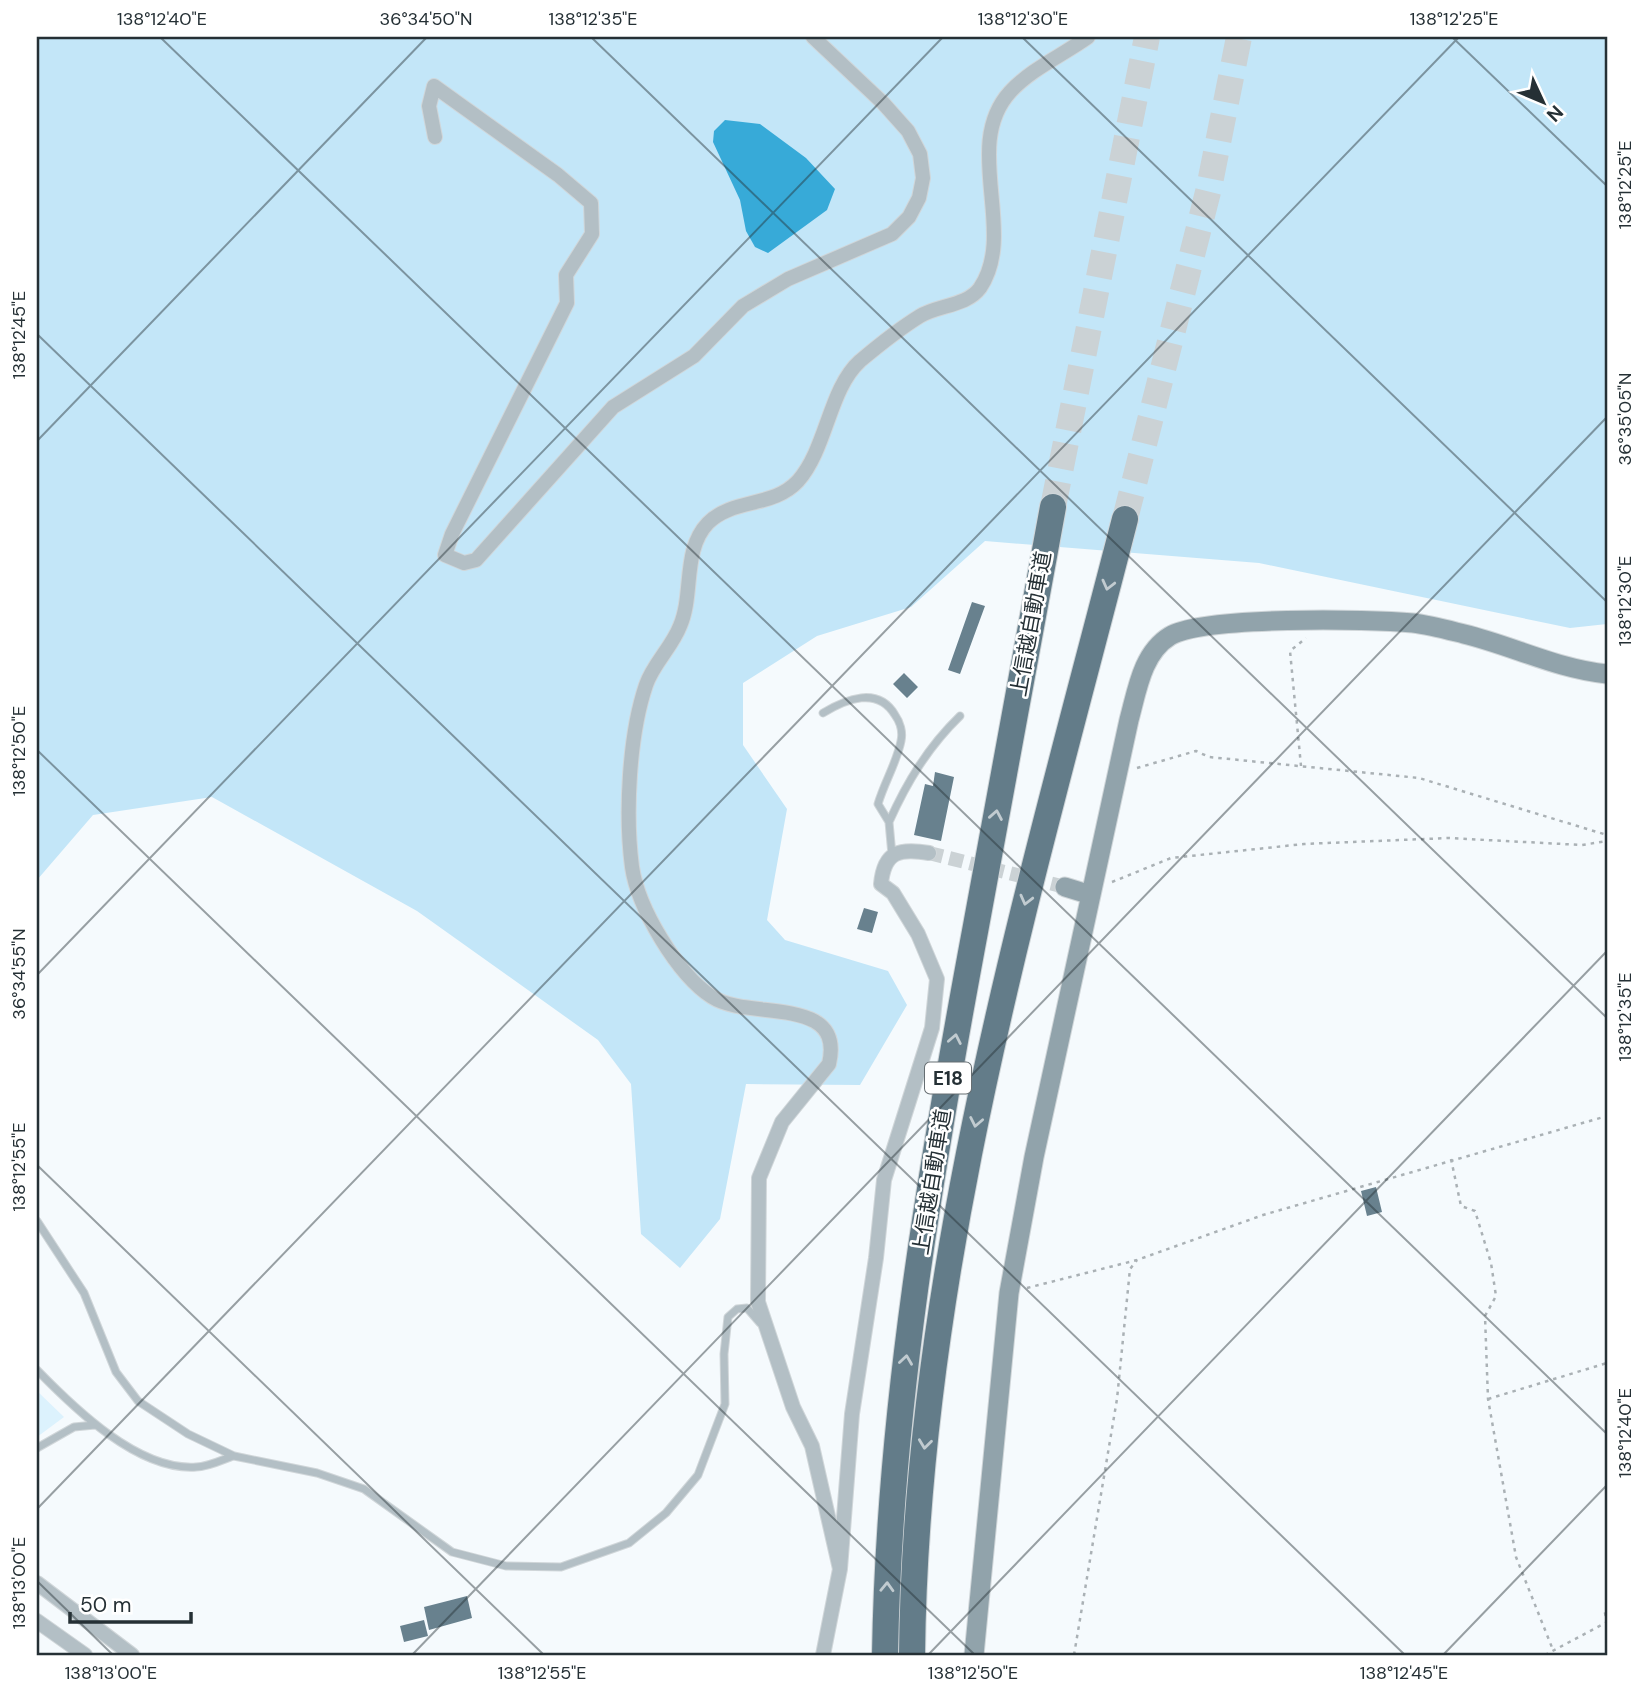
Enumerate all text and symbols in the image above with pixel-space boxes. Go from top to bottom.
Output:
text: 138°12'40"E [117,7,207,31]
text: 36°34'50"N [380,7,472,31]
text: 138°12'35"E [549,7,637,31]
text: 138°12'30"E [978,7,1068,31]
text: 138°12'25"E [1410,7,1498,31]
north arrow [1508,66,1578,136]
text: N [1541,100,1569,127]
text: 138°12'25"E [1613,141,1637,229]
text: 138°12'45"E [7,291,31,379]
text: 36°35'05"N [1613,373,1637,465]
street label: 上信越自動車道 [1004,549,1058,699]
text: 138°12'30"E [1613,556,1637,646]
one-way arrow [1102,579,1116,591]
text: 138°12'50"E [7,706,31,796]
one-way arrow [988,809,1003,821]
one-way arrow [1020,894,1034,906]
text: 36°34'55"N [7,928,31,1020]
text: 138°12'35"E [1613,973,1637,1061]
one-way arrow [947,1033,962,1045]
road number: E18 [925,1062,971,1094]
street label: 上信越自動車道 [907,1107,957,1257]
one-way arrow [969,1116,984,1128]
text: 138°12'55"E [7,1123,31,1211]
one-way arrow [898,1355,913,1366]
text: 138°12'40"E [1613,1388,1637,1478]
one-way arrow [918,1438,933,1450]
text: 138°13'00"E [7,1537,31,1629]
scale bar [70,1580,191,1624]
one-way arrow [879,1581,894,1592]
text: 50 m [80,1591,131,1619]
text: 138°13'00"E [65,1661,157,1685]
text: 138°12'55"E [498,1661,586,1685]
text: 138°12'50"E [928,1661,1018,1685]
text: 138°12'45"E [1360,1661,1448,1685]

